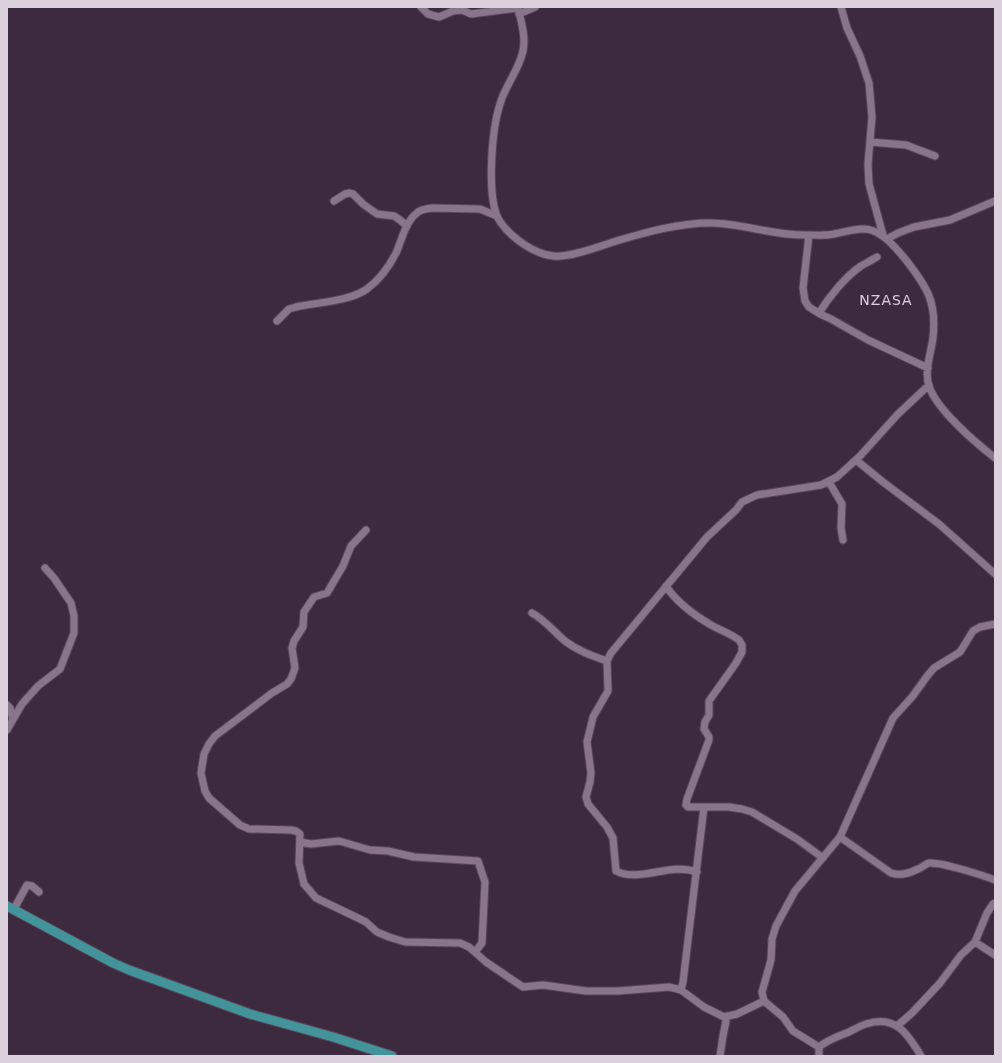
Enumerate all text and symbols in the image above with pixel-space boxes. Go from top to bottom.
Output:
district label: NZASA [859,292,913,308]

